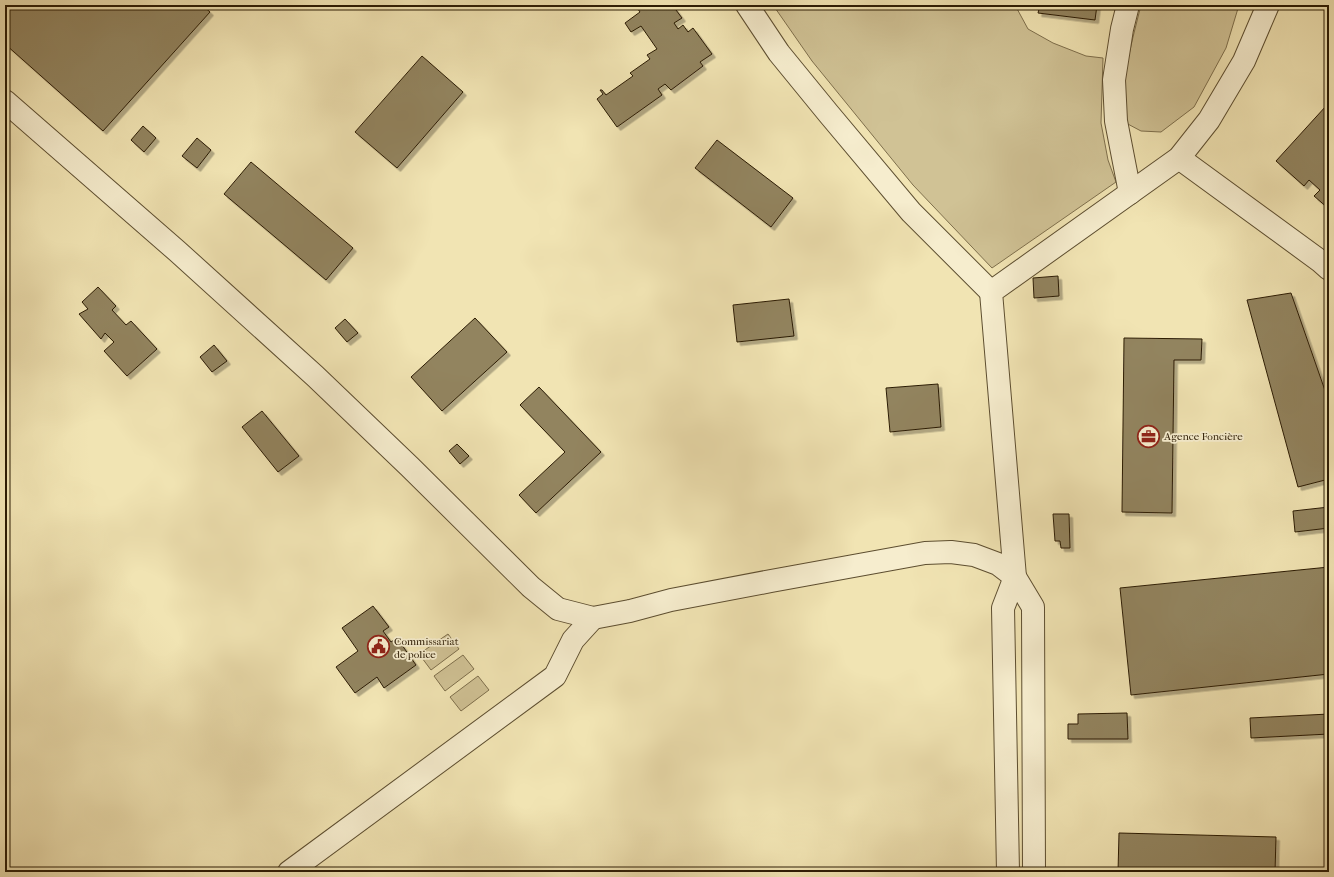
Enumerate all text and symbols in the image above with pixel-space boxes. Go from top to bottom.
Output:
office icon: Agence Foncière [1135,423,1161,449]
place label: Agence Foncière [1163,430,1243,443]
public building icon: Commissariat de police [366,634,392,660]
place label: Commissariat de police [394,635,459,661]

